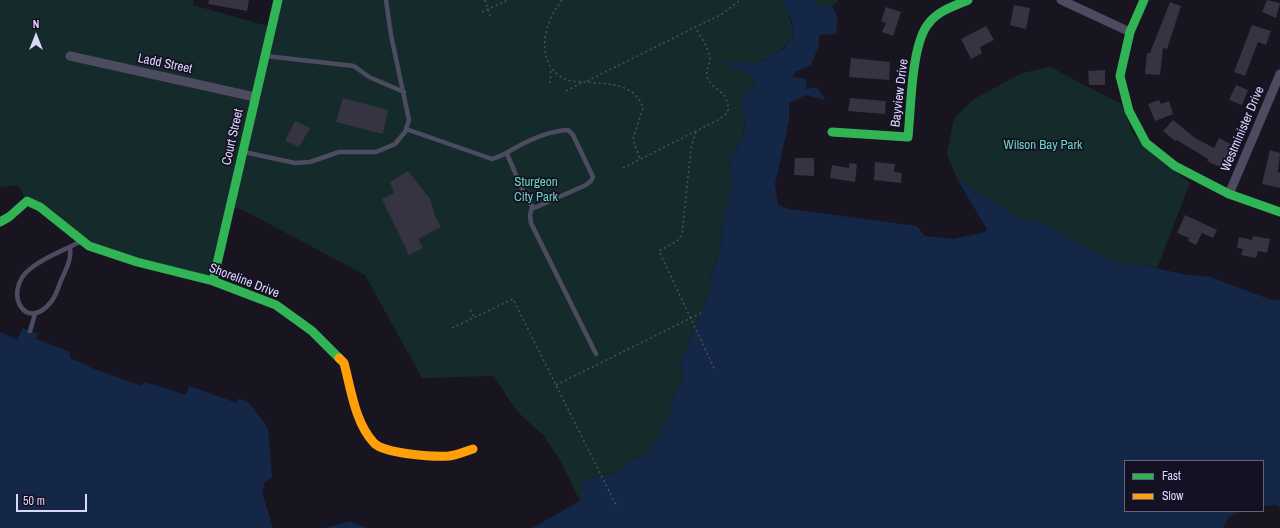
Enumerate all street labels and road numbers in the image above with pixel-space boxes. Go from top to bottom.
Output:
street label: Ladd Street [136,51,194,77]
street label: Bayview Drive [888,58,912,128]
street label: Westminister Drive [1218,84,1268,174]
street label: Court Street [219,107,247,167]
street label: Shoreline Drive [207,260,281,302]

